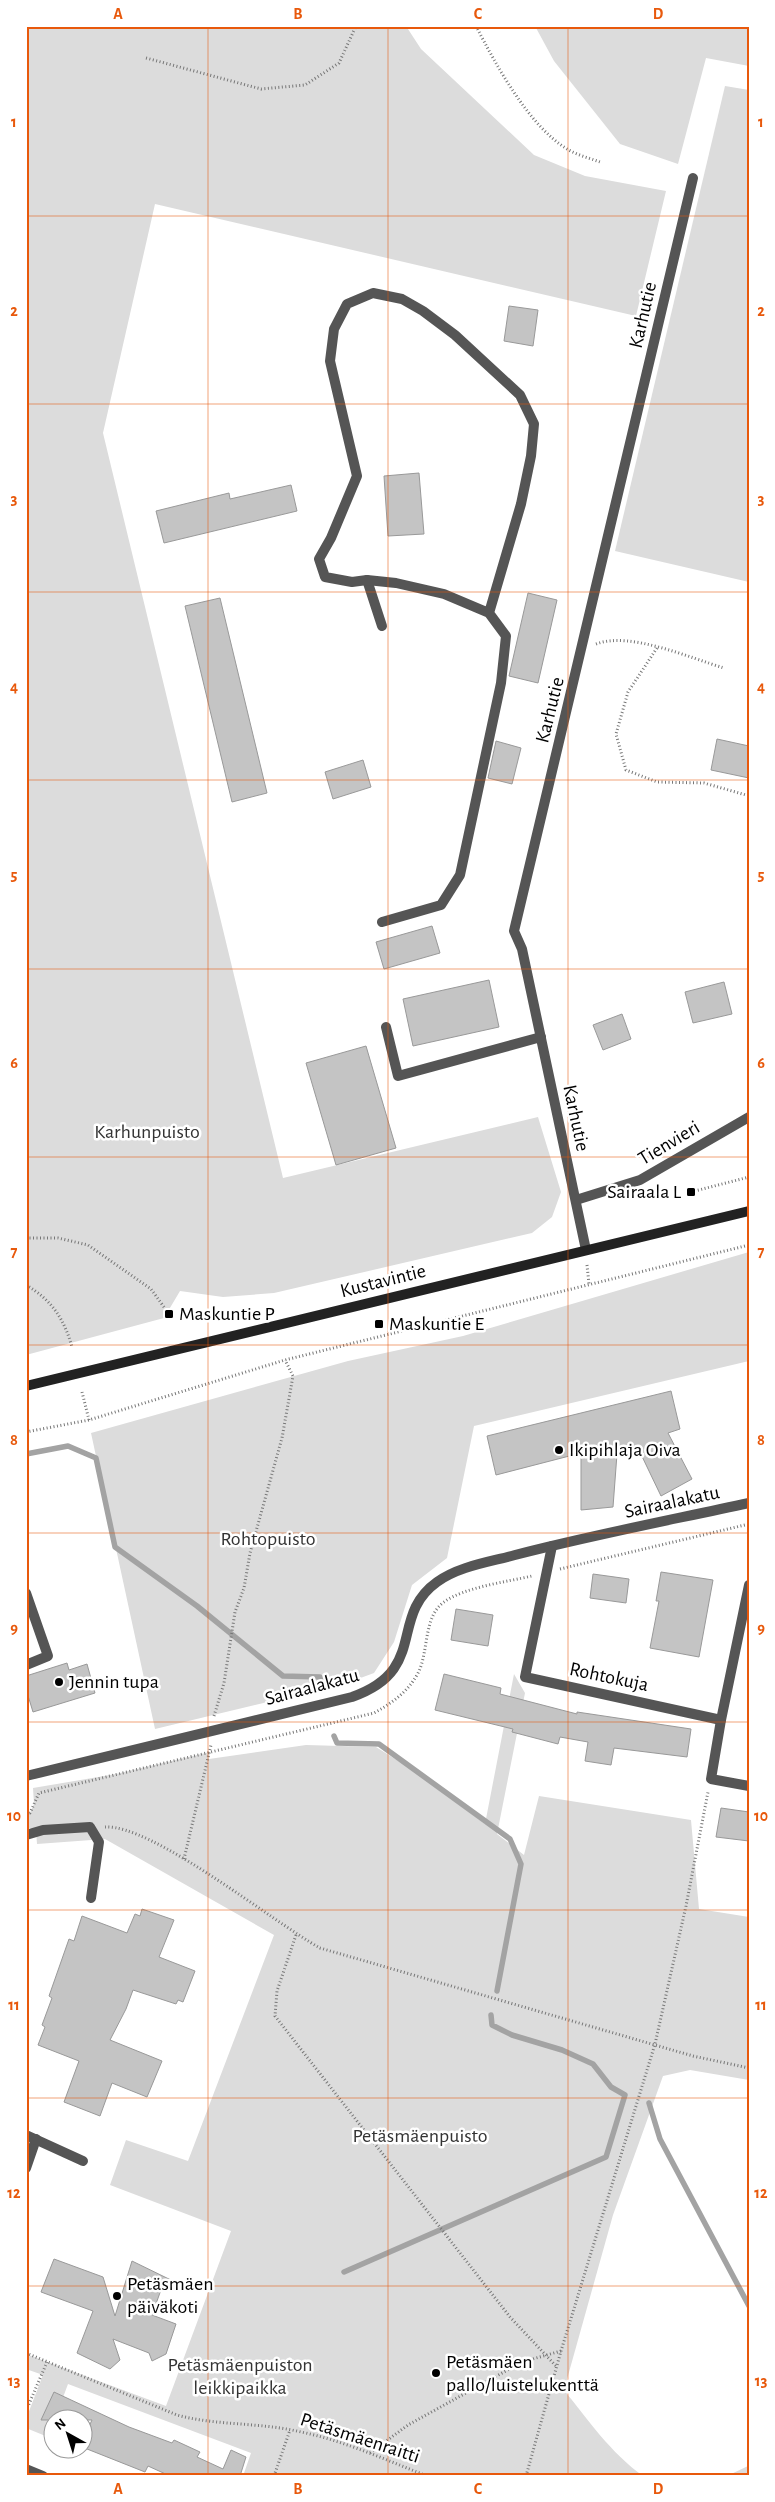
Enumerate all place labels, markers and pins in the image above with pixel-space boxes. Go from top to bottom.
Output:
place label: Sairaala L [607,1182,682,1202]
marker: Sairaala L [685,1186,697,1198]
place label: Maskuntie P [179,1304,275,1324]
marker: Maskuntie P [163,1308,175,1320]
place label: Maskuntie E [389,1314,484,1334]
marker: Maskuntie E [373,1318,385,1330]
place label: Ikipihlaja Oiva [569,1440,681,1460]
marker: Ikipihlaja Oiva [553,1444,565,1456]
place label: Jennin tupa [69,1672,159,1692]
marker: Jennin tupa [53,1676,65,1688]
place label: Petäsmäen päiväkoti [127,2274,214,2317]
marker: Petäsmäen päiväkoti [111,2290,123,2302]
place label: Petäsmäen pallo/luistelukenttä [446,2352,599,2395]
marker: Petäsmäen pallo/luistelukenttä [430,2367,442,2379]

